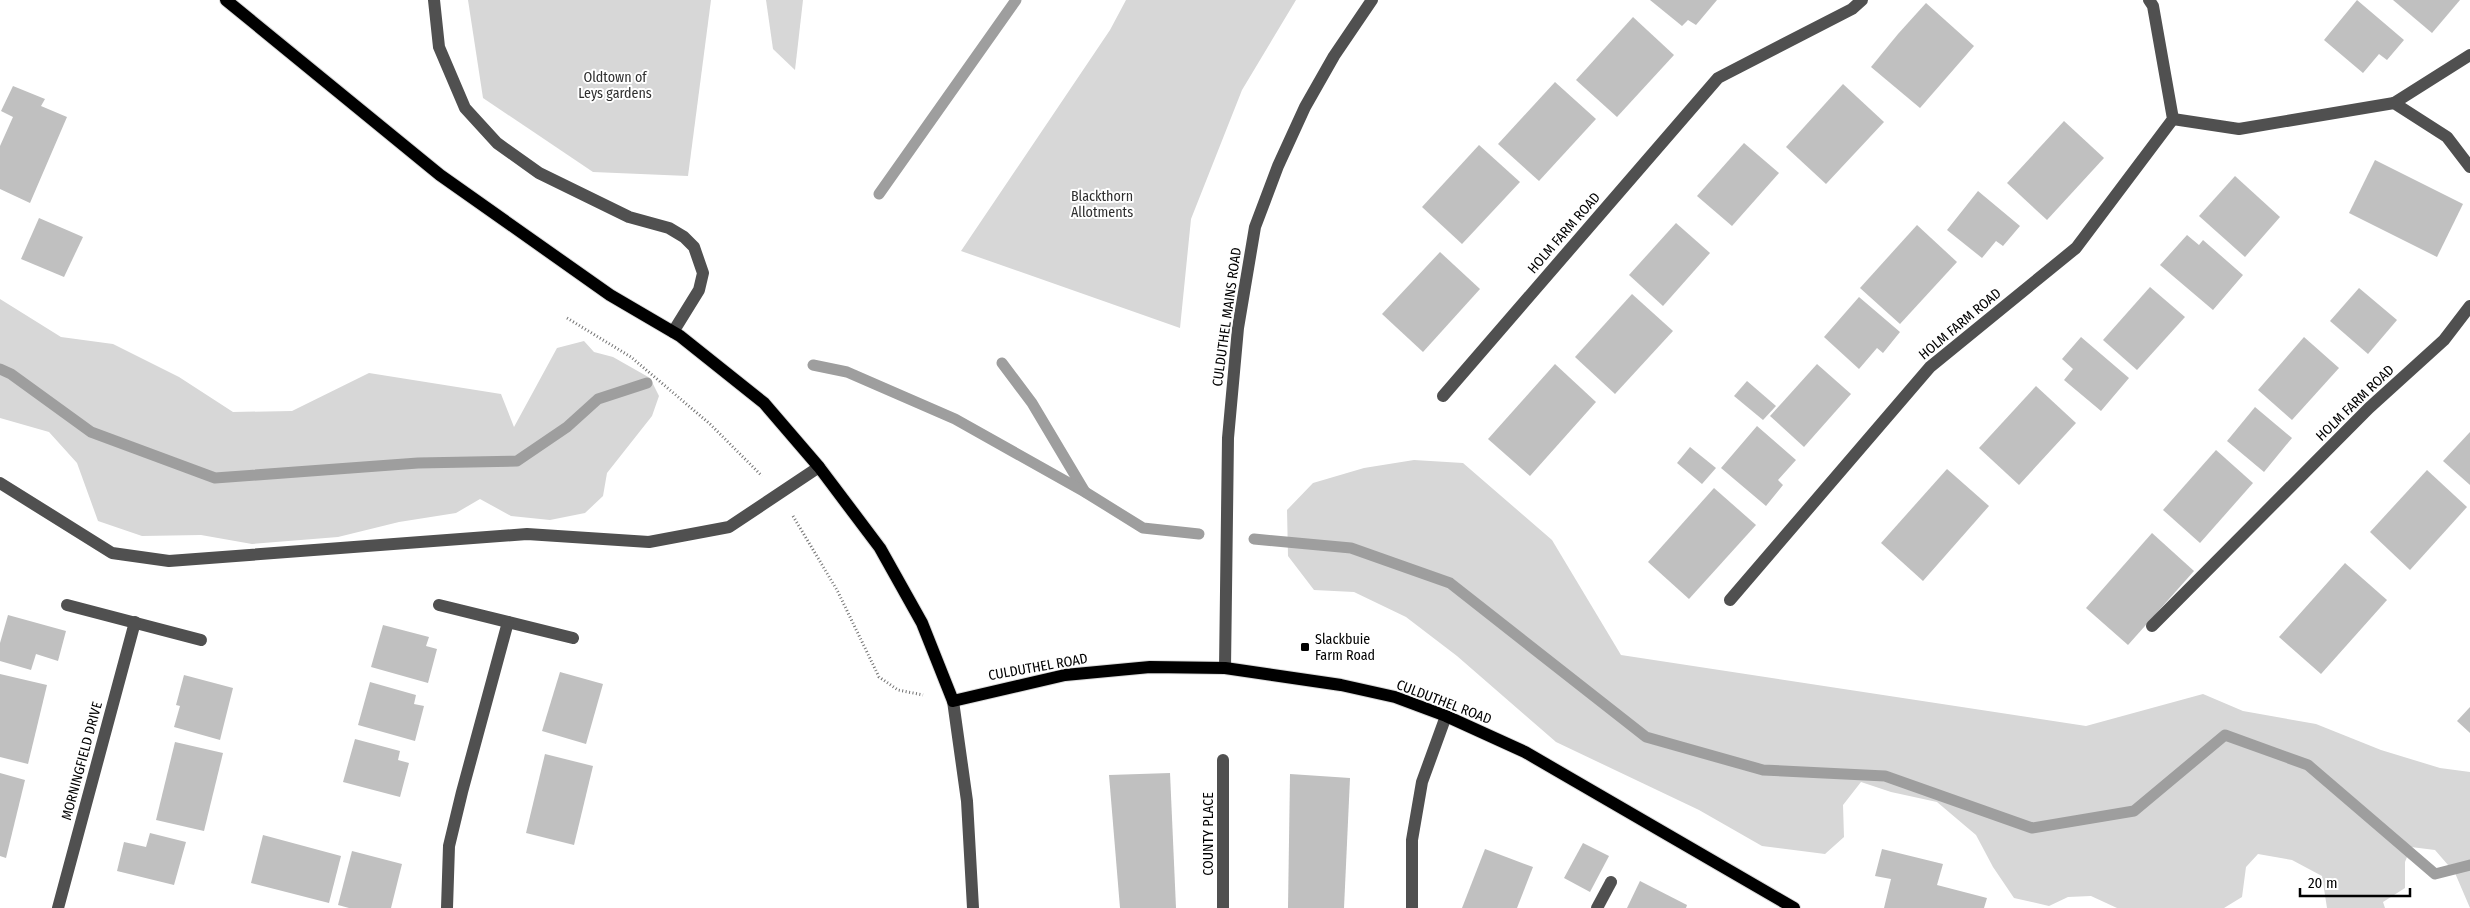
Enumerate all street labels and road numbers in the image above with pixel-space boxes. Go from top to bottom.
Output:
street label: HOLM FARM ROAD [1524,189,1604,277]
street label: CULDUTHEL MAINS ROAD [1209,246,1245,388]
street label: HOLM FARM ROAD [1916,285,2004,363]
street label: HOLM FARM ROAD [2312,361,2398,445]
street label: CULDUTHEL ROAD [987,650,1089,684]
street label: CULDUTHEL ROAD [1394,676,1494,728]
street label: MORNINGFIELD DRIVE [58,699,106,822]
street label: COUNTY PLACE [1200,792,1217,876]

